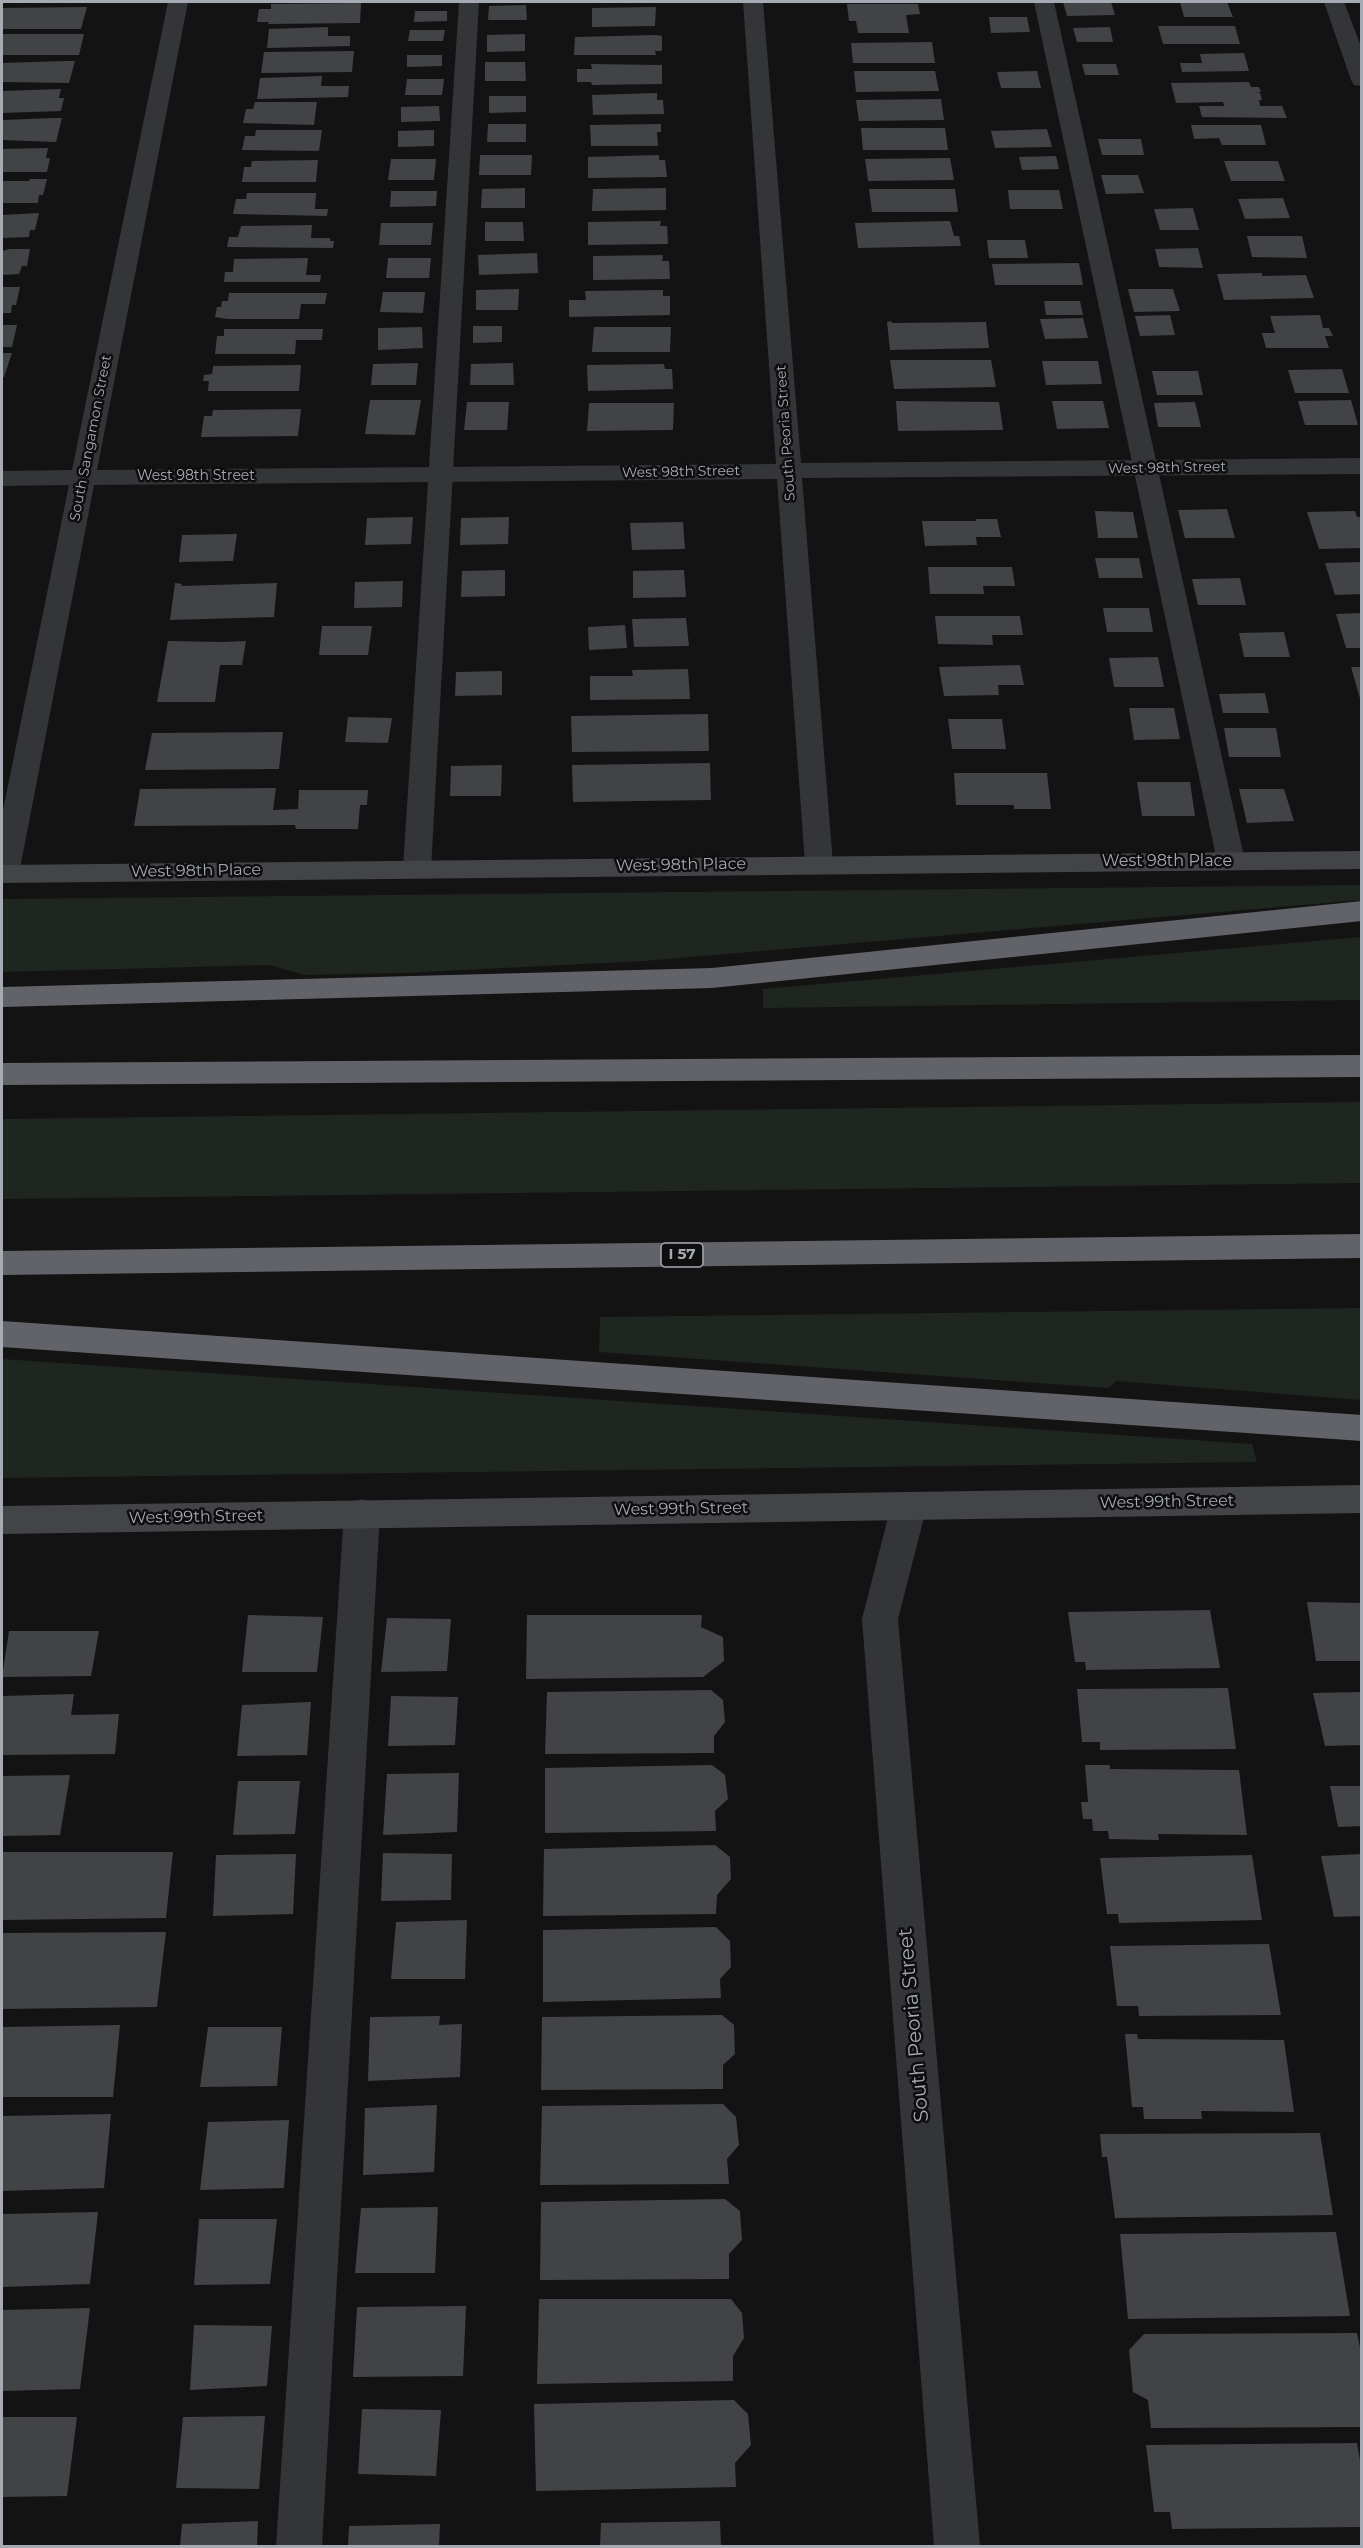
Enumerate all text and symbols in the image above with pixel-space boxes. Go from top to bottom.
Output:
street label: South Sangamon Street [67,354,115,522]
street label: South Peoria Street [773,364,799,502]
street label: West 98th Street [1108,459,1226,477]
street label: West 98th Street [622,463,740,481]
street label: West 98th Street [137,468,255,484]
street label: West 98th Place [1102,851,1232,871]
street label: West 98th Place [616,854,746,876]
street label: West 98th Place [131,860,261,882]
road number: I 57 [661,1243,703,1267]
street label: West 99th Street [1100,1491,1234,1513]
street label: West 99th Street [614,1498,748,1520]
street label: West 99th Street [129,1506,263,1528]
street label: South Peoria Street [894,1927,934,2123]

